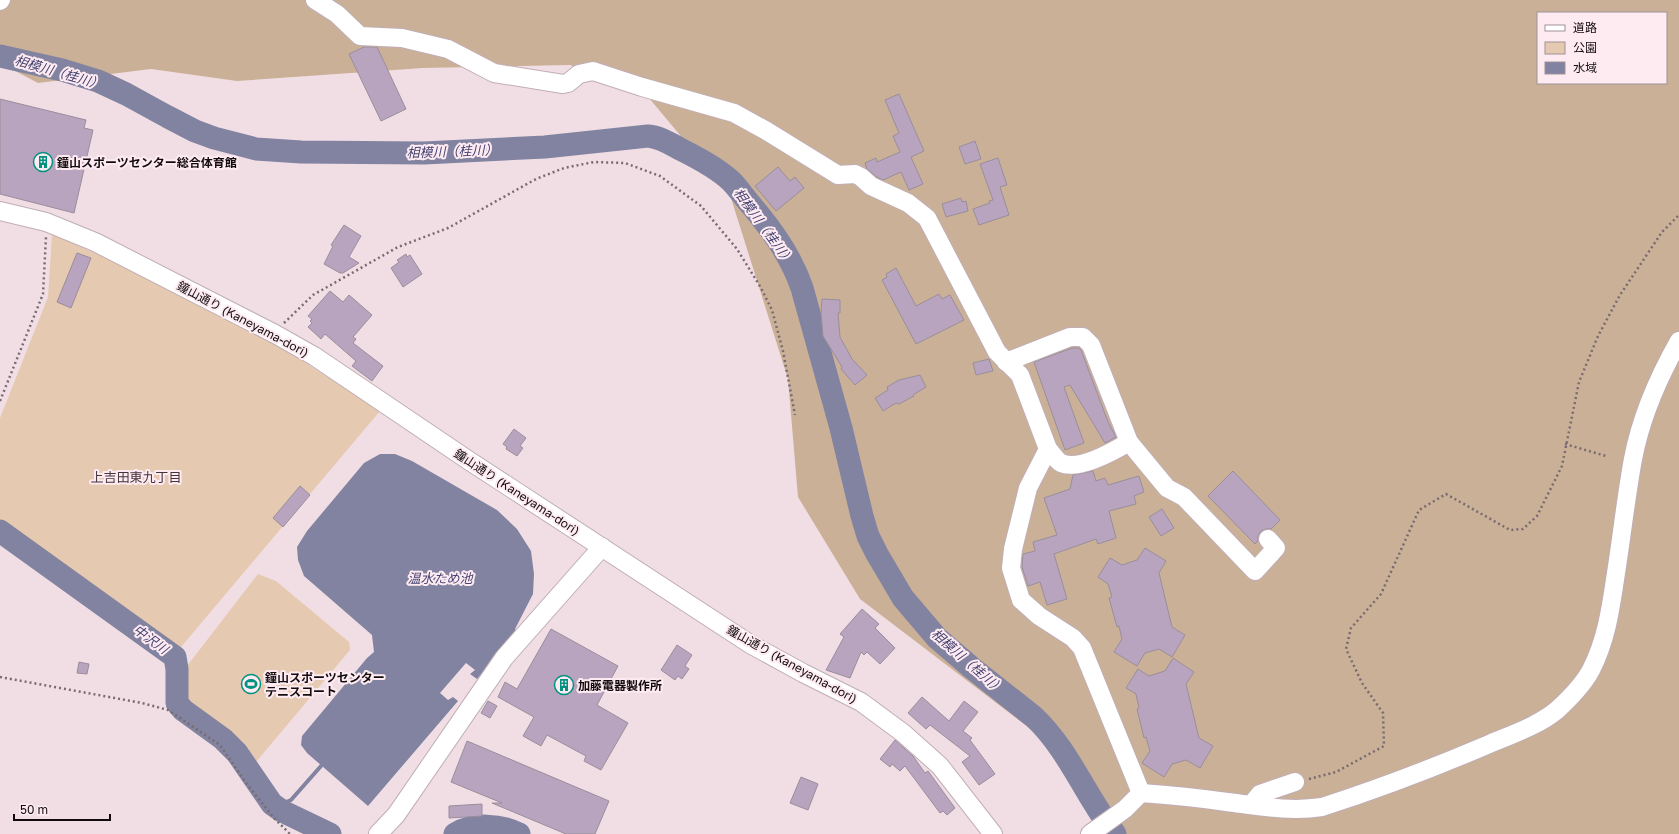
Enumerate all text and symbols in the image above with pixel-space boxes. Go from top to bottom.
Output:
legend [1537,12,1667,84]
text: 道路 [1573,20,1597,35]
text: 公園 [1573,40,1597,55]
water label: 相模川（桂川） [13,52,105,92]
text: 水域 [1573,60,1597,75]
water label: 相模川（桂川） [406,141,498,161]
building icon: 鐘山スポーツセンター総合体育館 [32,151,54,173]
place label: 鐘山スポーツセンター総合体育館 [56,155,237,170]
water label: 相模川（桂川） [731,184,797,268]
street label: 鐘山通り (Kaneyama-dori) [175,278,311,360]
street label: 鐘山通り (Kaneyama-dori) [451,446,583,538]
district label: 上吉田東九丁目 [90,469,182,485]
water label: 温水ため池 [407,570,474,586]
water label: 中沢川 [131,621,173,658]
street label: 鐘山通り (Kaneyama-dori) [724,622,860,706]
water label: 相模川（桂川） [928,625,1008,697]
place label: 鐘山スポーツセンター テニスコート [264,670,385,699]
sports icon: 鐘山スポーツセンター テニスコート [240,673,262,695]
building icon: 加藤電器製作所 [553,674,575,696]
place label: 加藤電器製作所 [578,678,662,693]
scale bar [14,796,110,822]
text: 50 m [20,802,48,817]

